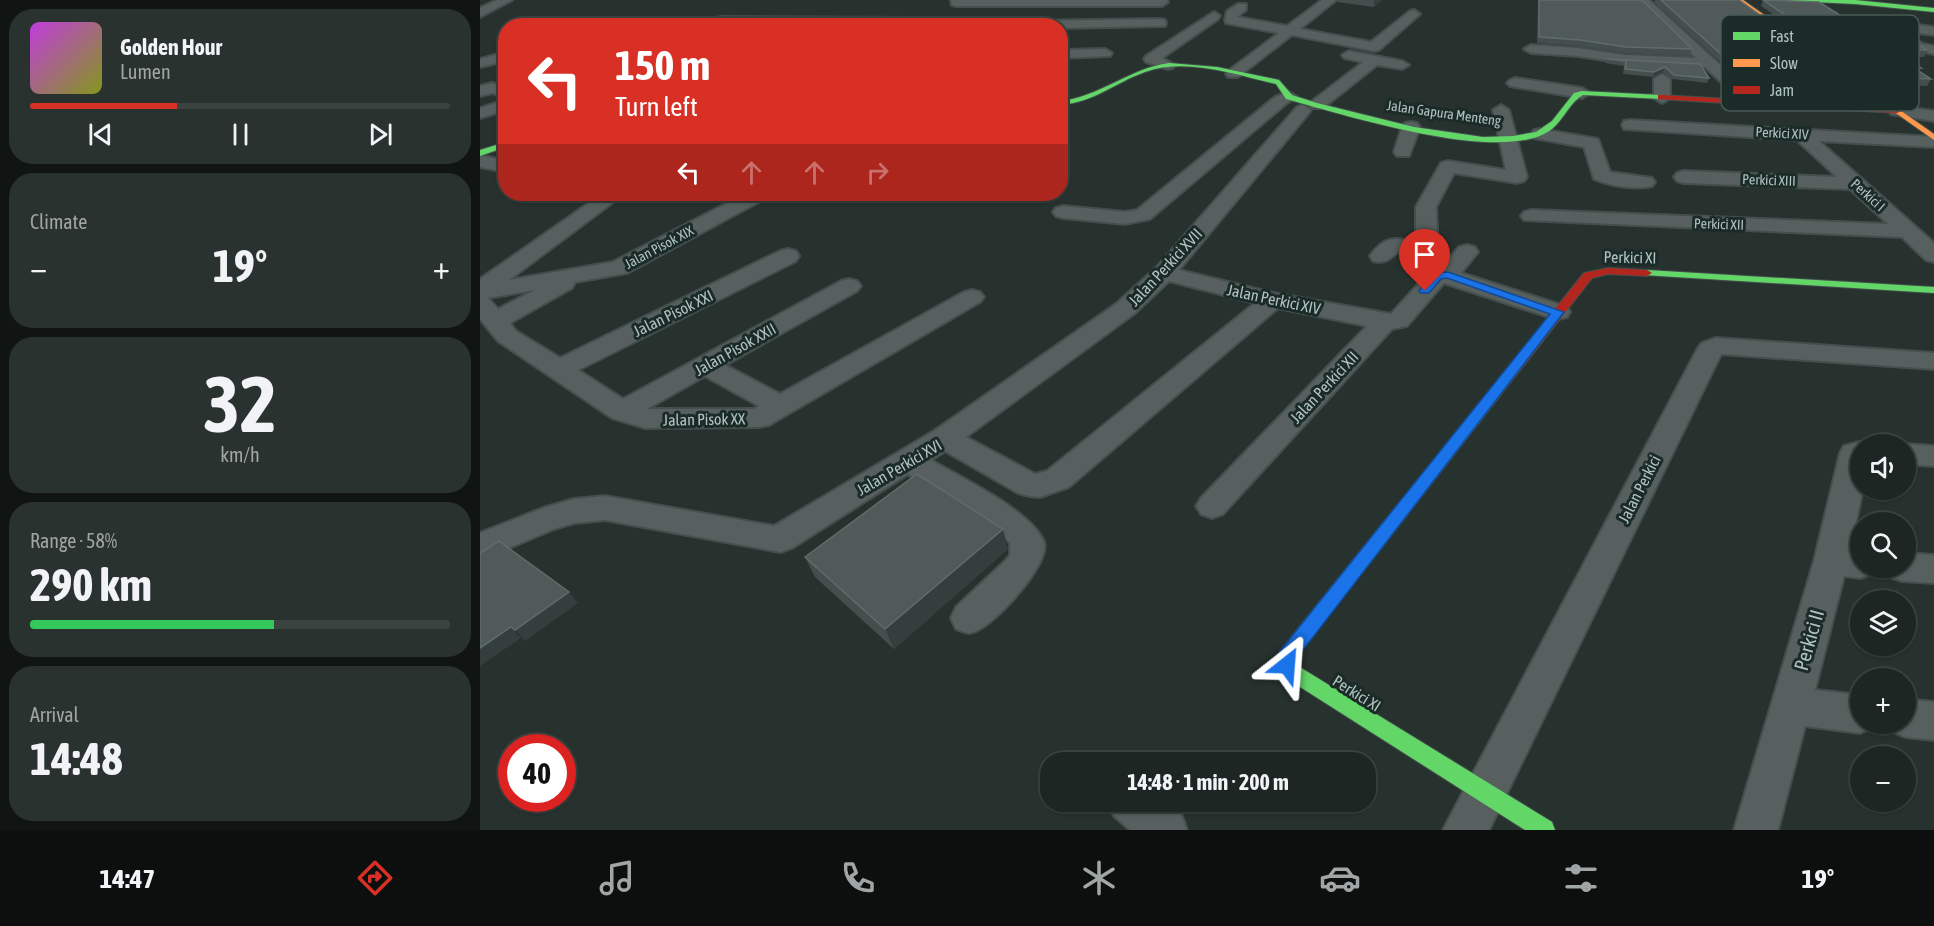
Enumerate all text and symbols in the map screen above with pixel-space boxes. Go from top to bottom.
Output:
legend [1721,15,1919,111]
text: Fast [1770,27,1794,45]
text: Golden Hour [120,34,222,60]
text: 150 m [615,41,710,89]
icon: left [516,42,594,120]
text: Slow [1770,54,1798,72]
text: Lumen [120,60,171,83]
text: Jam [1770,81,1794,99]
text: Turn left [615,91,698,122]
street label: Jalan Gapura Menteng [1386,97,1502,129]
icon: previous [84,118,117,151]
icon: pause [224,118,257,151]
icon: next [364,118,397,151]
street label: Perkici XIV [1755,124,1809,142]
icon: left [672,156,705,189]
icon: ahead [735,156,768,189]
icon: ahead [798,156,831,189]
icon: right [861,156,894,189]
street label: Perkici XIII [1742,171,1796,189]
street label: Perkici I [1848,176,1888,214]
text: Climate [30,210,87,233]
street label: Perkici XII [1694,215,1744,233]
street label: Jalan Pisok XIX [622,222,697,272]
street label: Jalan Perkici XVII [1125,225,1205,309]
pin [1399,229,1450,291]
icon: arrive [1408,238,1441,271]
text: 19° [213,240,267,292]
text: − [30,248,47,286]
text: + [433,248,450,286]
street label: Perkici XI [1603,248,1657,266]
street label: Jalan Perkici XIV [1226,280,1322,318]
street label: Jalan Pisok XXI [630,286,716,340]
street label: Jalan Pisok XXII [691,319,779,379]
street label: Jalan Perkici XII [1286,347,1362,427]
text: 32 [203,359,277,449]
street label: Jalan Pisok XX [663,409,746,429]
map controls [1850,434,1916,812]
button: sound [1850,434,1916,500]
street label: Jalan Perkici XVI [853,435,945,499]
text: km/h [220,443,260,466]
street label: Jalan Perkici [1614,452,1664,526]
button: search [1850,512,1916,578]
text: Range · 58% [30,529,117,552]
text: 290 km [30,559,152,611]
button: layers [1850,590,1916,656]
street label: Perkici II [1789,607,1828,673]
position arrow [1255,633,1319,697]
button: + [1850,668,1916,734]
street label: Perkici XI [1330,671,1384,715]
text: Arrival [30,703,79,726]
text: 14:48 [30,733,123,785]
speed limit sign: 40 [498,734,576,812]
button: − [1850,746,1916,812]
text: 14:48 · 1 min · 200 m [1127,769,1289,795]
icon: directions [354,857,396,899]
icon: music [596,857,638,899]
icon: phone [837,857,879,899]
icon: climate [1078,857,1120,899]
icon: car [1319,857,1361,899]
icon: filters [1560,857,1602,899]
text: 14:47 [100,863,155,894]
text: 19° [1801,863,1834,894]

